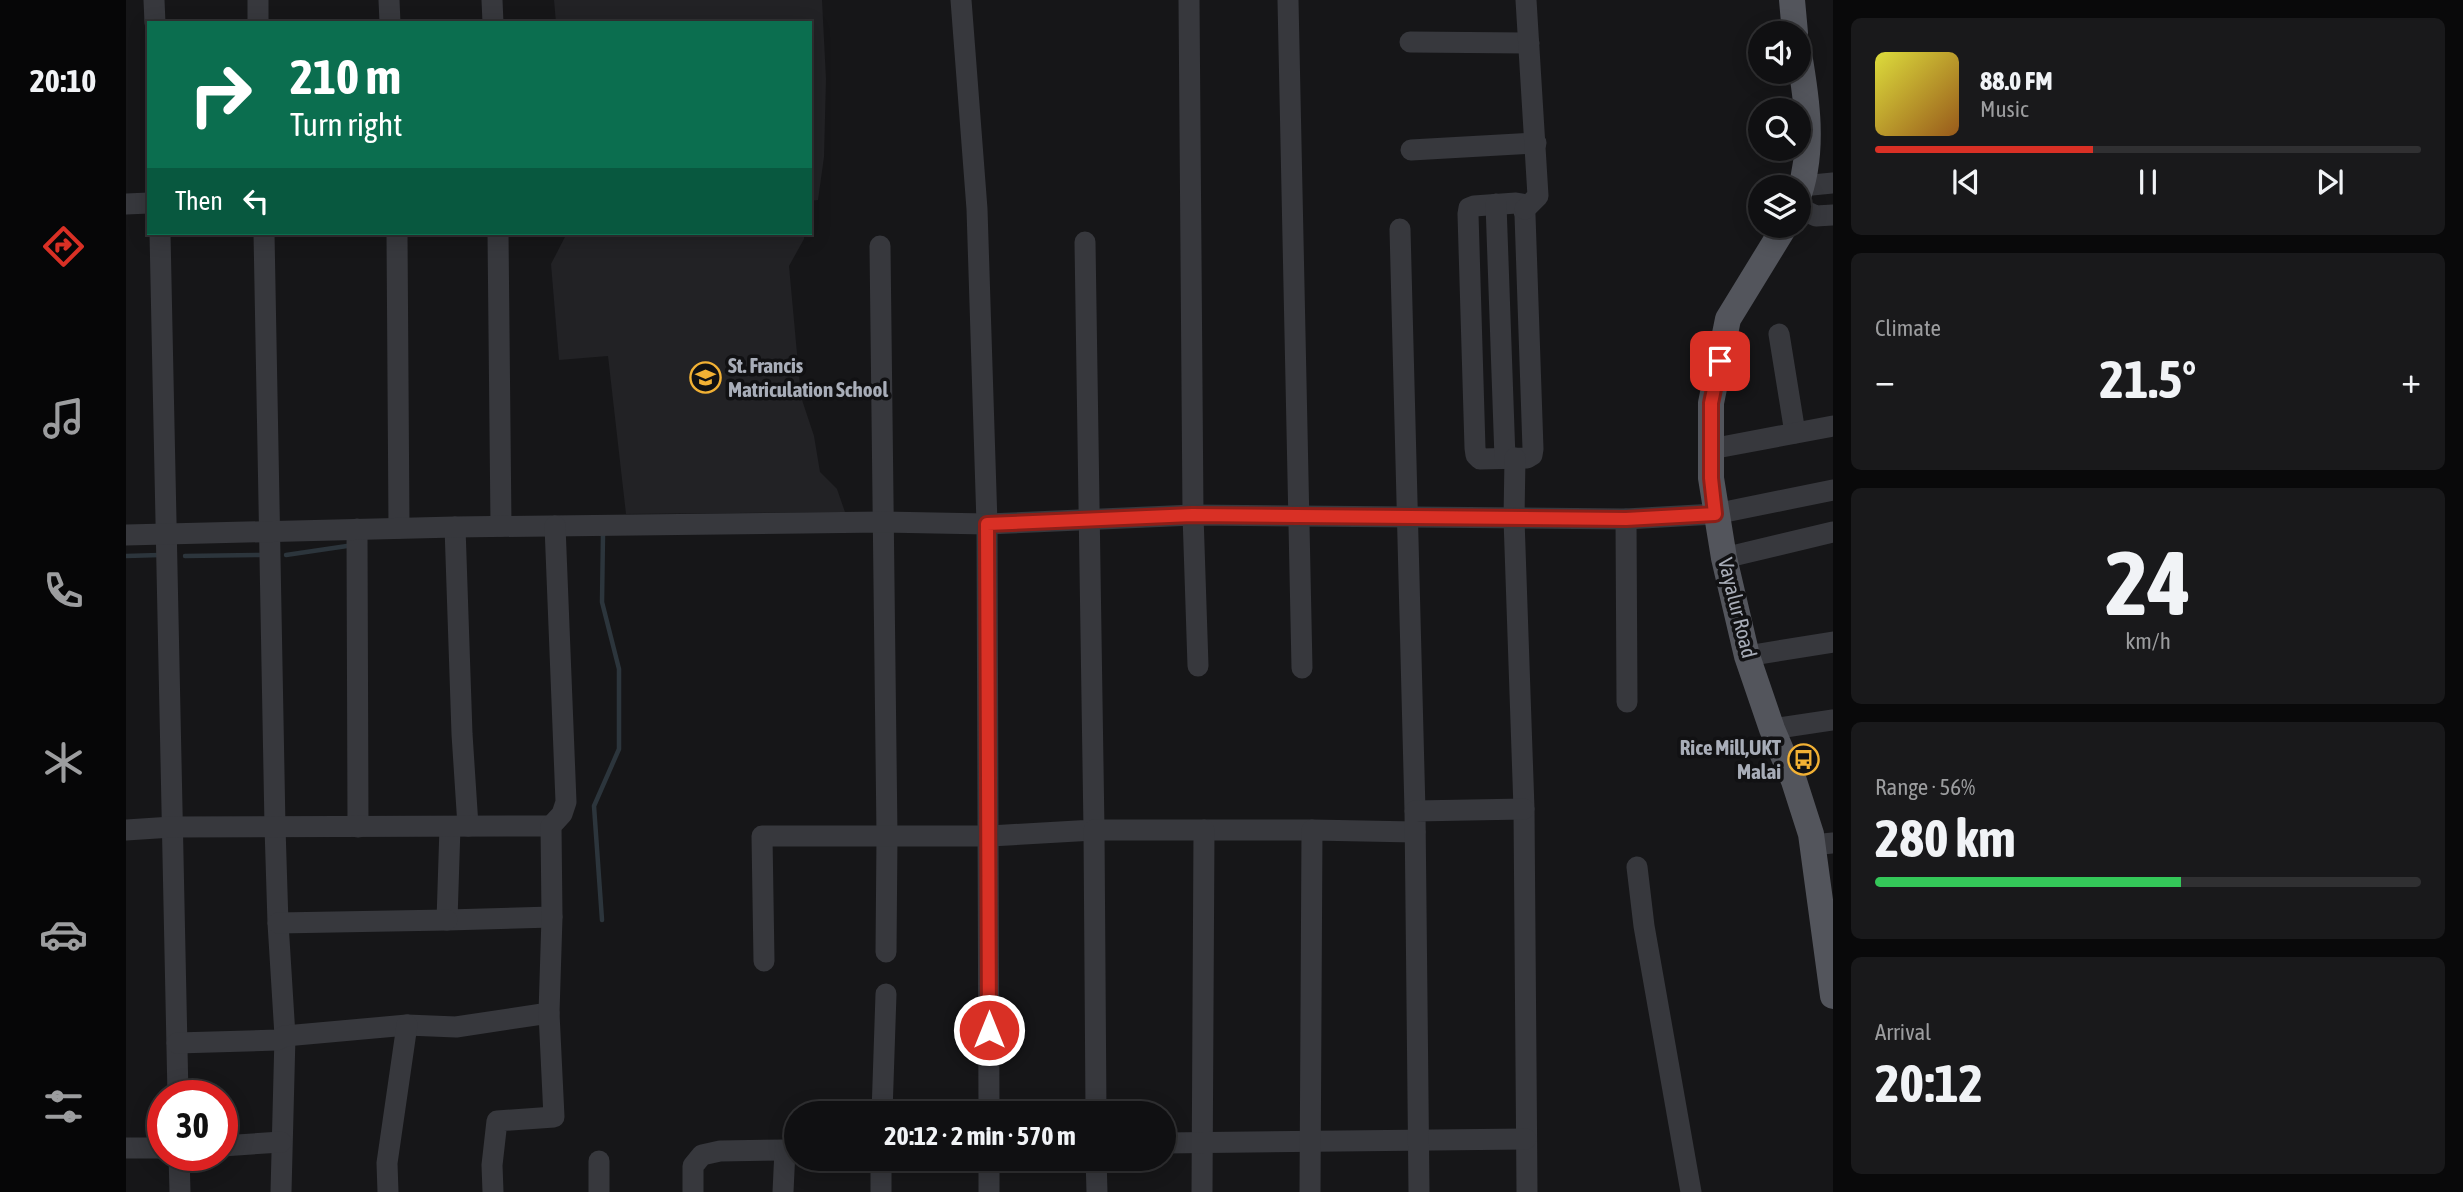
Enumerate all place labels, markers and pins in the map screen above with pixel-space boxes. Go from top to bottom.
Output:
pin [1690,331,1750,391]
place label: St. Francis Matriculation School [728,353,888,401]
school or university icon: St. Francis Matriculation School [688,361,722,395]
place label: Rice Mill,UKT Malai [1680,735,1782,783]
bus stop icon: Rice Mill,UKT Malai [1787,743,1821,777]

